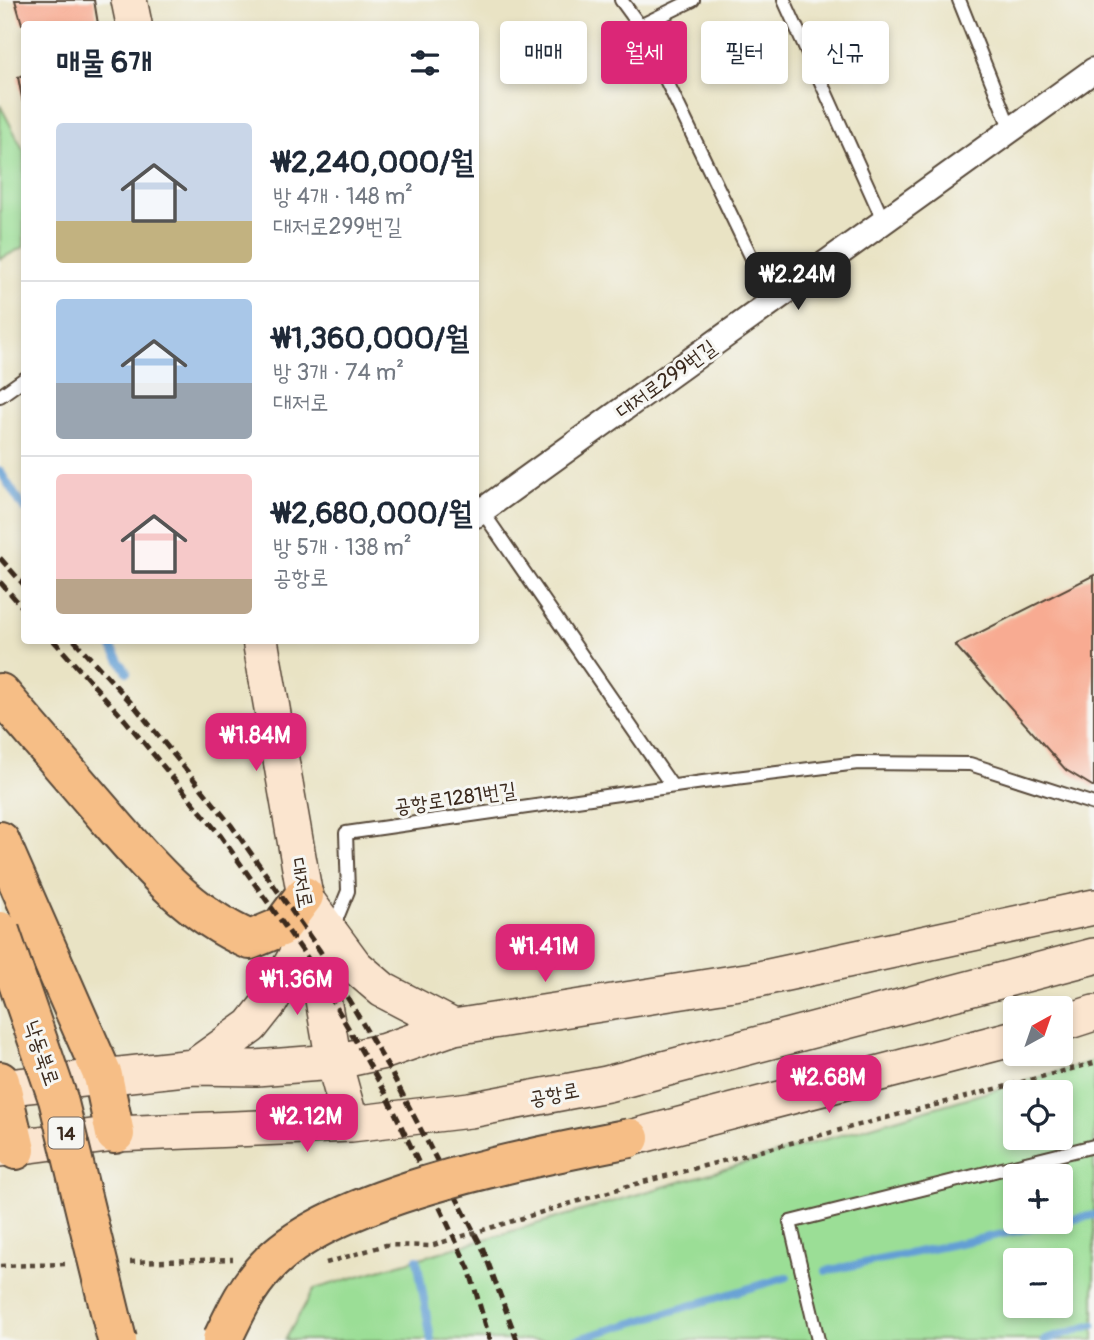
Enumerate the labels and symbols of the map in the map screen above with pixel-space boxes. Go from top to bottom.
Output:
pin: ₩2.24M [741,252,855,312]
street label: 대저로299번길 [611,334,722,425]
pin: ₩1.84M [199,714,313,773]
street label: 공항로1281번길 [392,777,518,820]
street label: 대저로 [284,856,319,910]
pin: ₩1.41M [488,925,602,984]
pin: ₩1.36M [240,958,354,1017]
north arrow [1003,996,1073,1066]
street label: 낙동북로 [18,1017,65,1090]
pin: ₩2.68M [772,1056,886,1115]
street label: 공항로 [527,1076,582,1113]
pin: ₩2.12M [250,1094,364,1154]
road number: 14 [48,1118,84,1148]

